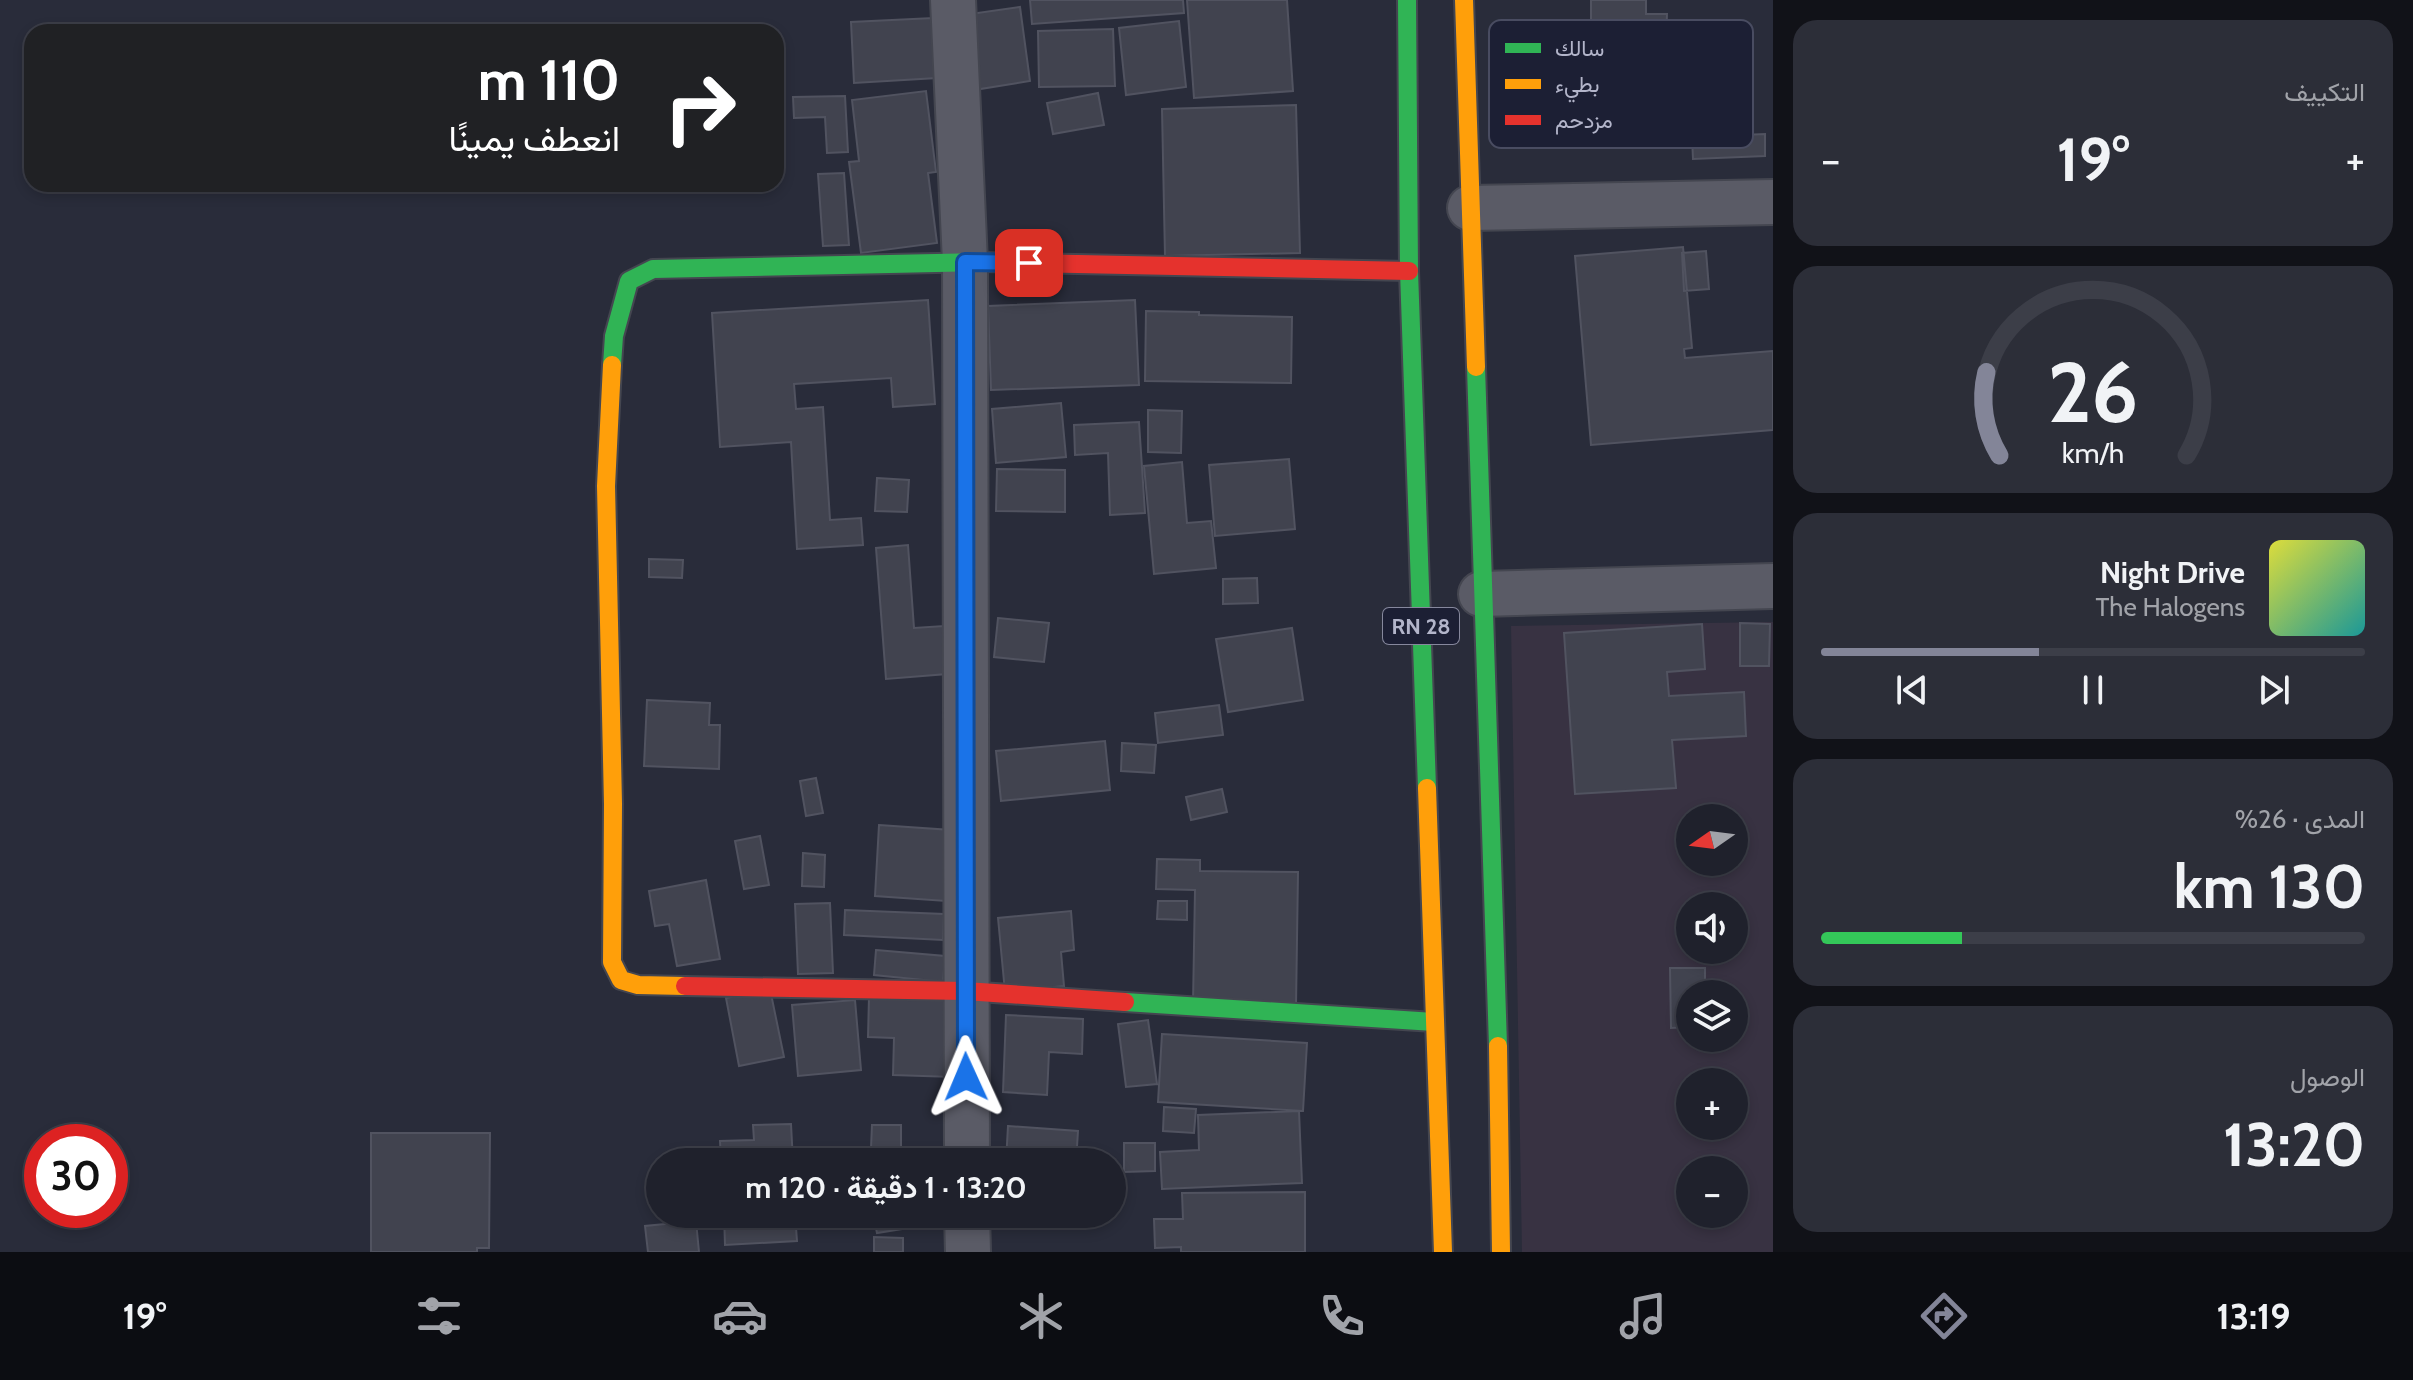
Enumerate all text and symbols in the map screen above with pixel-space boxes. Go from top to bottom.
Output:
legend [1489,20,1753,148]
text: سالك [1555,35,1604,62]
text: 110 m [478,46,620,114]
icon: right [648,56,752,160]
text: بطيء [1555,71,1600,103]
text: التكييف [2284,76,2365,108]
text: مزدحم [1555,107,1613,135]
text: انعطف يمينًا [448,116,620,160]
text: 19° [2056,123,2130,196]
text: − [1821,133,1840,186]
text: + [2346,133,2365,186]
pin [995,229,1063,297]
icon: arrive [1007,241,1051,285]
text: 26 [2048,341,2138,442]
text: km/h [2062,435,2124,470]
text: Night Drive [2100,554,2245,591]
text: The Halogens [2096,591,2245,623]
road number: RN 28 [1383,608,1459,644]
icon: previous [1890,668,1934,712]
icon: pause [2071,668,2115,712]
icon: next [2252,668,2296,712]
text: المدى · 26% [2235,803,2365,835]
north arrow [1676,804,1748,876]
map controls [1676,804,1748,1228]
text: 130 km [2173,850,2365,923]
button: sound [1676,892,1748,964]
button: layers [1676,980,1748,1052]
position arrow [924,1035,1008,1119]
text: الوصول [2290,1061,2365,1093]
button: + [1676,1068,1748,1140]
text: 13:20 [2223,1108,2365,1181]
speed limit sign: 30 [24,1124,128,1228]
button: − [1676,1156,1748,1228]
text: 13:20 · 1 دقيقة · 120 m [745,1169,1027,1206]
icon: filters [411,1288,467,1344]
icon: car [712,1288,768,1344]
icon: climate [1013,1288,1069,1344]
icon: phone [1314,1288,1370,1344]
icon: music [1615,1288,1671,1344]
icon: directions [1916,1288,1972,1344]
text: 19° [122,1294,166,1338]
text: 13:19 [2216,1294,2291,1338]

